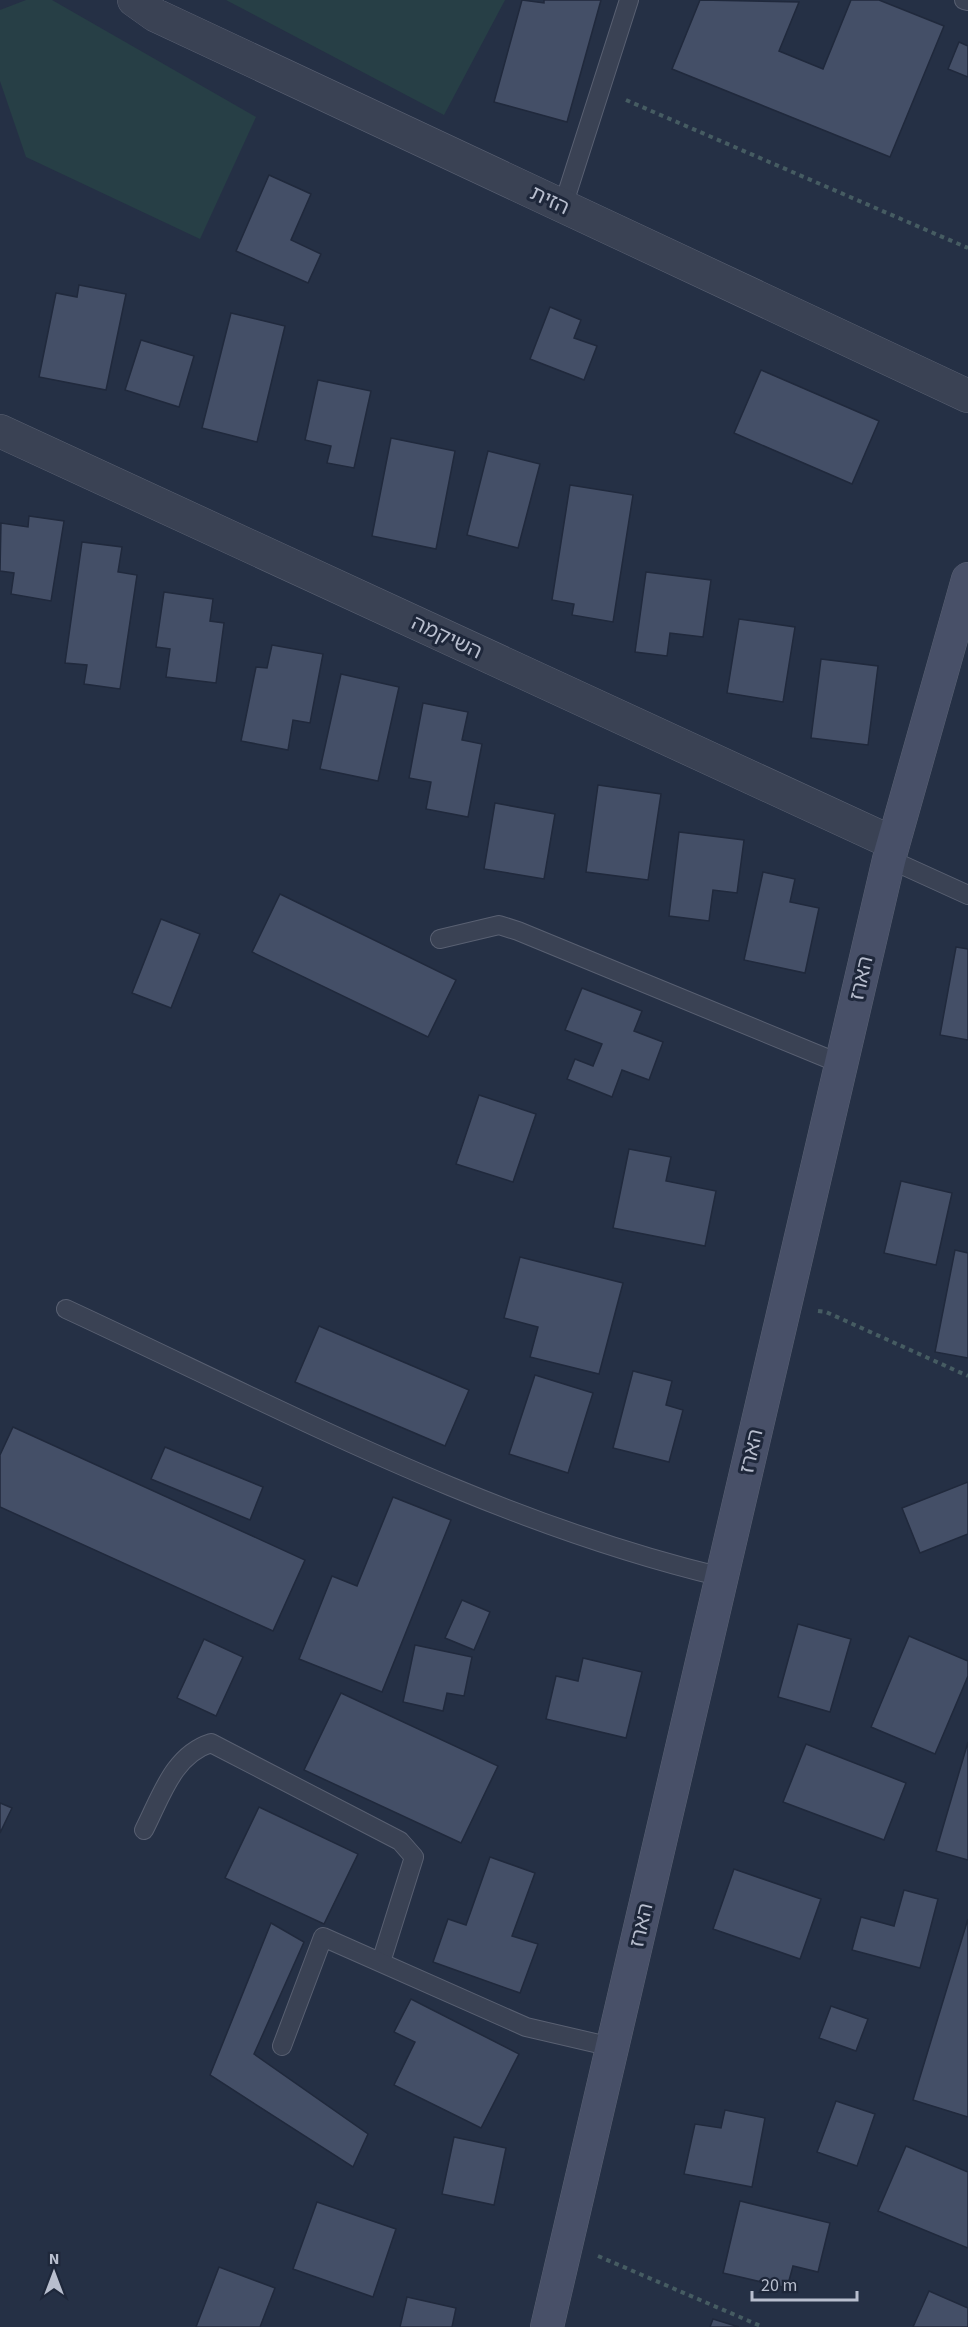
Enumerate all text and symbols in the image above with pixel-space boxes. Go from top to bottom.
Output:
street label: הזית [525,178,575,222]
street label: השיקמה [407,608,487,666]
street label: הארז [841,953,881,1003]
street label: הארז [731,1426,771,1476]
street label: הארז [621,1900,661,1950]
north arrow [24,2243,84,2303]
text: N [49,2248,59,2270]
scale bar [752,2264,857,2302]
text: 20 m [761,2273,797,2298]

